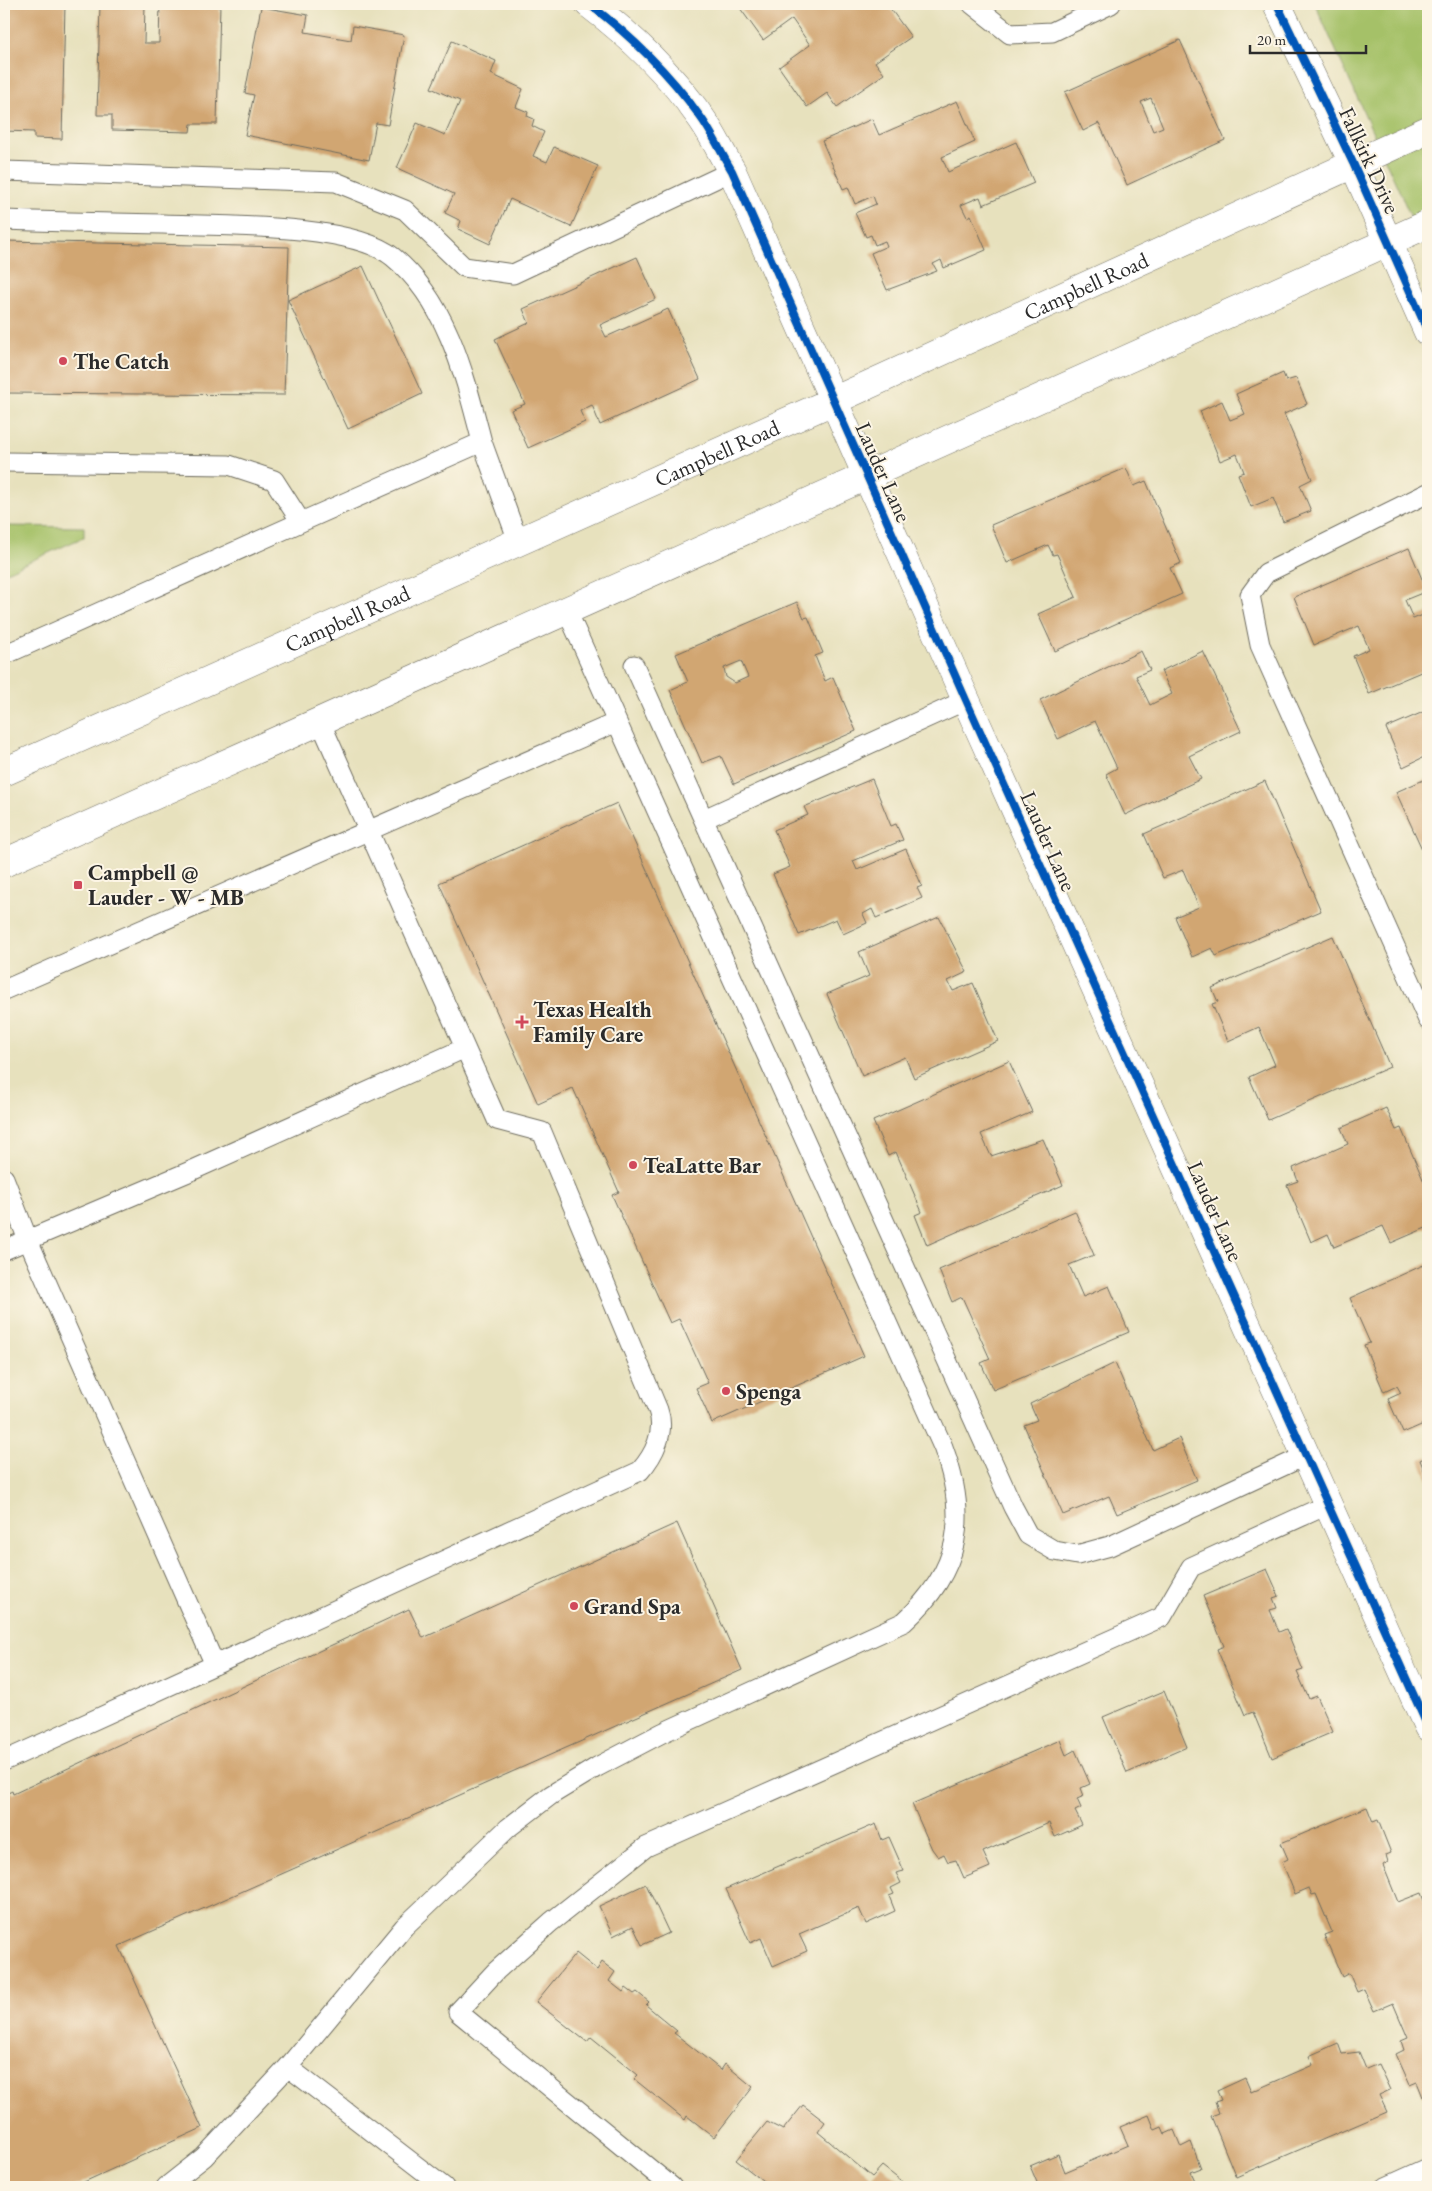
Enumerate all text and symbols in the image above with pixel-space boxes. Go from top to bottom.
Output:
scale bar [1250,22,1366,54]
text: 20 m [1257,30,1286,49]
street label: Fallkirk Drive [1332,102,1407,219]
street label: Campbell Road [1019,245,1154,327]
place label: The Catch [73,347,169,376]
marker: The Catch [57,355,69,367]
street label: Campbell Road [650,412,785,494]
street label: Lauder Lane [849,418,919,527]
street label: Campbell Road [280,578,415,659]
street label: Lauder Lane [1014,787,1084,896]
place label: Campbell @ Lauder - W - MB [88,858,244,912]
marker: Campbell @ Lauder - W - MB [72,879,84,891]
place label: Texas Health Family Care [533,995,652,1049]
marker: Texas Health Family Care [515,1015,529,1029]
place label: TeaLatte Bar [643,1151,762,1180]
street label: Lauder Lane [1181,1157,1251,1266]
marker: TeaLatte Bar [627,1159,639,1171]
place label: Spenga [736,1377,802,1406]
marker: Spenga [720,1385,732,1397]
place label: Grand Spa [584,1592,681,1621]
marker: Grand Spa [568,1600,580,1612]

